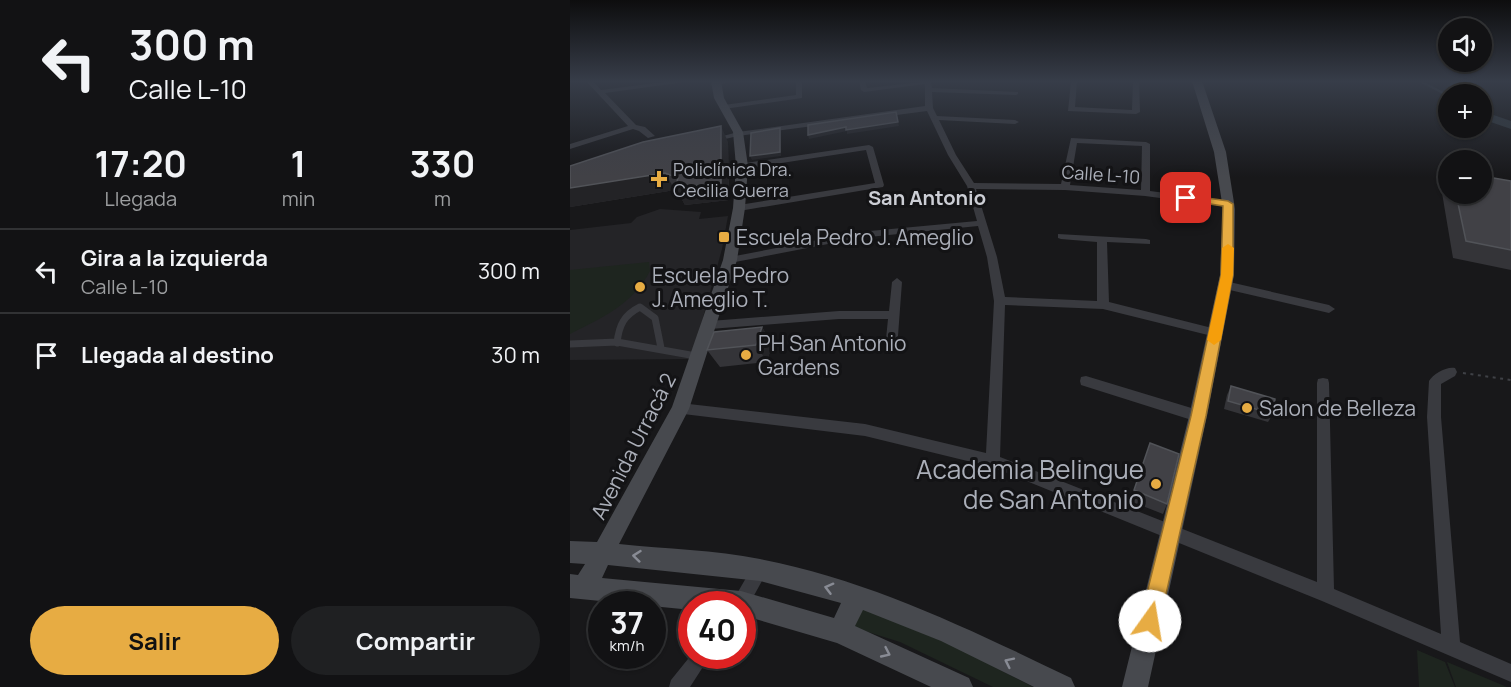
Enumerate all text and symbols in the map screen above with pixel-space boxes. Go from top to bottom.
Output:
text: 300 m [129,15,255,73]
map controls [1438,18,1492,204]
button: sound [1438,18,1492,72]
icon: left [30,24,108,102]
text: Calle L-10 [129,70,247,107]
button: + [1438,84,1492,138]
text: 17:20 [95,139,187,188]
text: 1 [291,139,306,188]
text: 330 [410,139,475,188]
button: − [1438,150,1492,204]
place label: Policlínica Dra. Cecilia Guerra [673,157,792,202]
street label: Calle L-10 [1061,159,1141,189]
marker: Policlínica Dra. Cecilia Guerra [650,170,668,188]
pin [1160,172,1211,223]
icon: arrive [1169,181,1202,214]
district label: San Antonio [868,184,986,211]
text: Llegada [105,185,177,212]
text: min [282,185,315,212]
text: m [434,185,451,212]
place label: Escuela Pedro J. Ameglio [736,223,974,251]
marker: Escuela Pedro J. Ameglio [717,230,731,244]
text: Gira a la izquierda [81,243,268,273]
icon: left [30,255,63,288]
text: 300 m [478,256,540,286]
place label: Escuela Pedro J. Ameglio T. [652,261,789,313]
text: Calle L-10 [81,273,168,300]
marker: Escuela Pedro J. Ameglio T. [633,280,647,294]
place label: PH San Antonio Gardens [758,329,907,381]
icon: arrive [30,339,63,372]
text: Llegada al destino [81,340,274,370]
text: 30 m [491,340,540,370]
marker: PH San Antonio Gardens [739,348,753,362]
street label: Avenida Urracá 2 [584,368,682,524]
place label: Salon de Belleza [1259,394,1416,422]
marker: Salon de Belleza [1240,401,1254,415]
place label: Academia Belingue de San Antonio [916,451,1144,517]
marker: Academia Belingue de San Antonio [1149,477,1163,491]
one-way arrow [632,551,641,563]
one-way arrow [824,583,834,596]
position arrow [1118,589,1182,653]
speed limit sign: 40 [678,591,756,669]
text: 37 [610,602,644,643]
button: Salir [30,606,279,675]
button: Compartir [291,606,540,675]
text: km/h [610,635,644,656]
one-way arrow [879,645,890,657]
one-way arrow [1004,657,1015,669]

